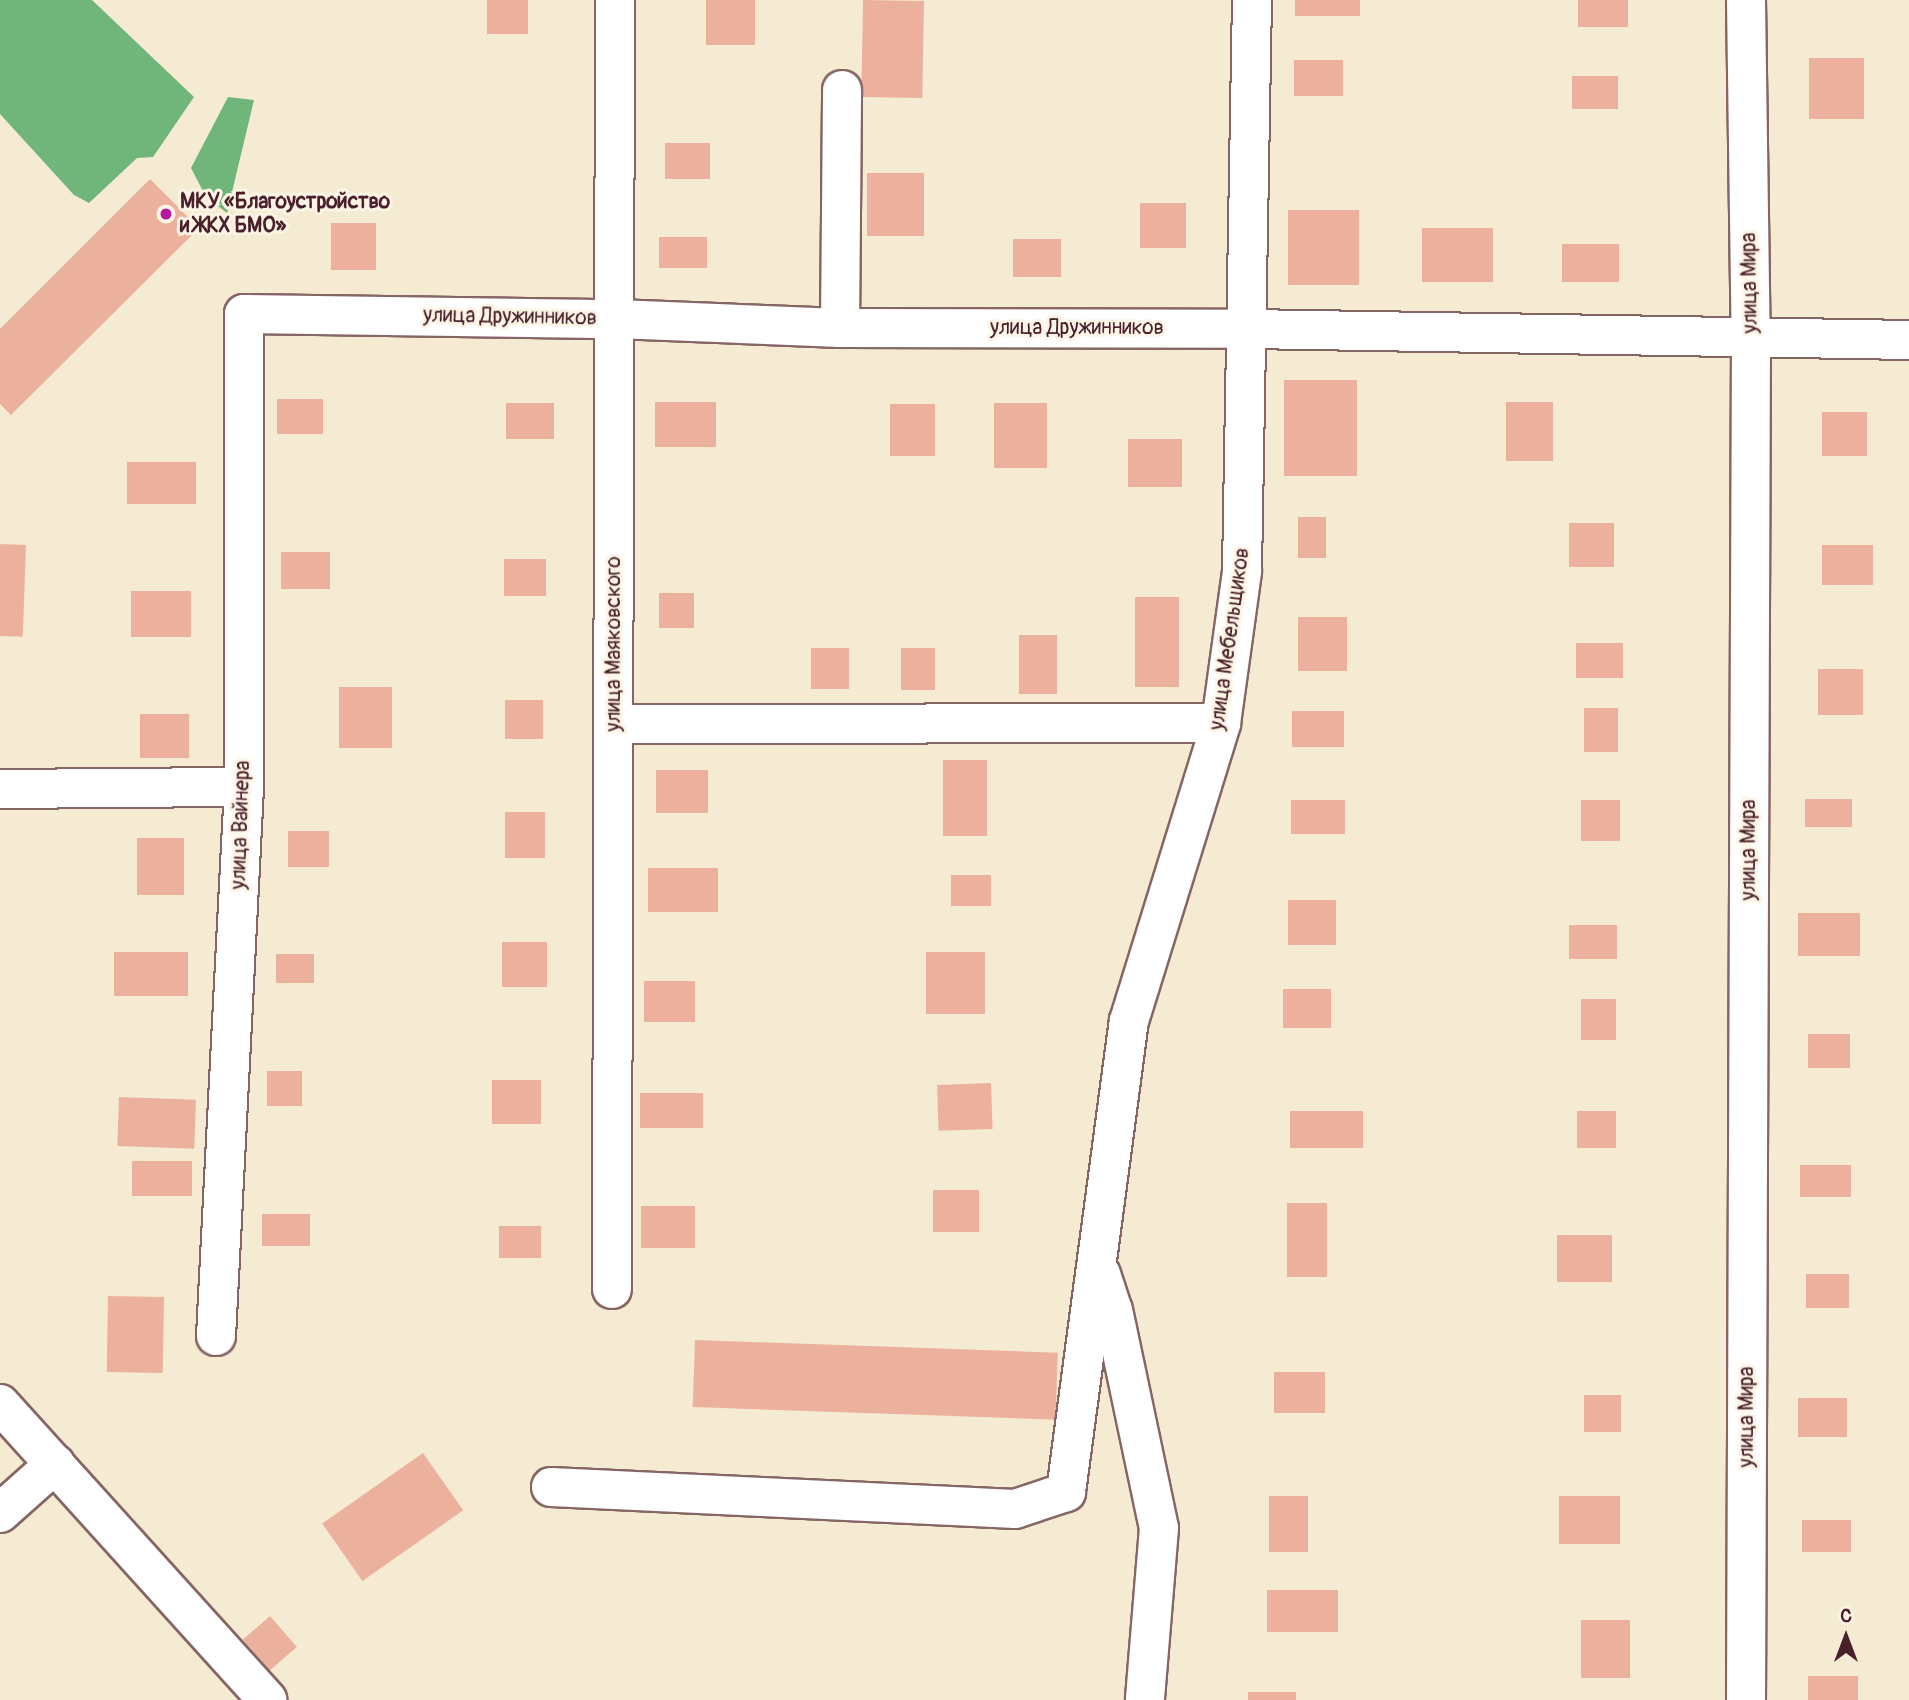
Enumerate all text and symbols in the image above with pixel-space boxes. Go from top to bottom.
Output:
place label: МКУ «Благоустройство и ЖКХ БМО» [180,189,390,239]
marker: МКУ «Благоустройство и ЖКХ БМО» [158,206,174,222]
street label: улица Мира [1737,232,1763,334]
street label: улица Дружинников [423,303,597,331]
street label: улица Дружинников [990,315,1164,341]
street label: улица Мебельщиков [1205,546,1255,732]
street label: улица Маяковского [601,556,627,732]
street label: улица Вайнера [226,760,256,890]
street label: улица Мира [1736,800,1762,900]
street label: улица Мира [1734,1367,1760,1467]
north arrow [1811,1602,1881,1672]
text: С [1840,1604,1852,1628]

